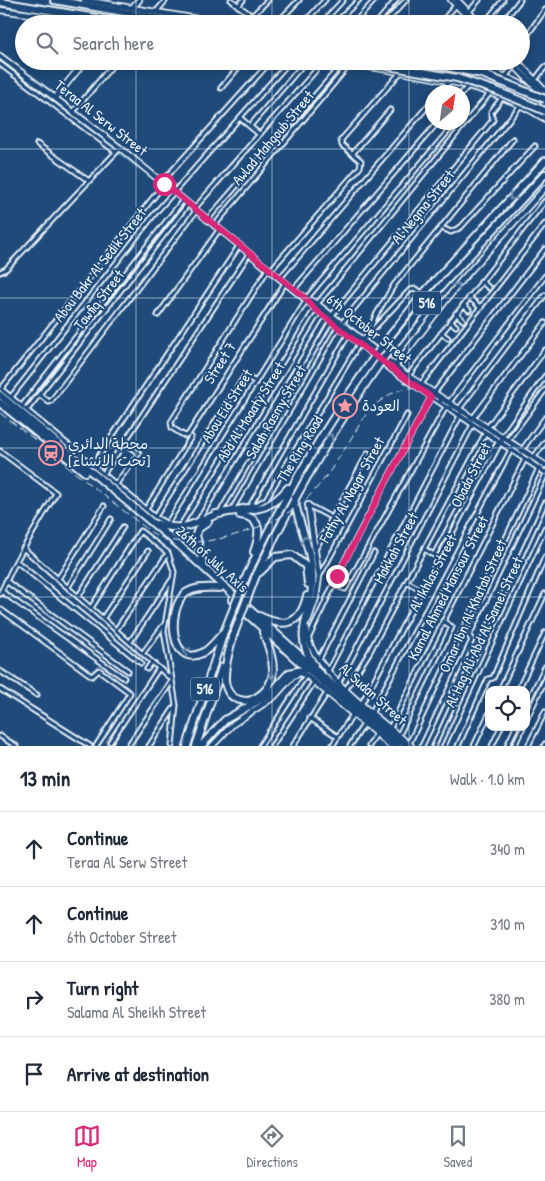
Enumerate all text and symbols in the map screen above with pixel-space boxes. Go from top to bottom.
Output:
search box [15,15,530,70]
icon: search [33,29,61,57]
text: Search here [73,30,154,56]
street label: Teraa Al Serw Street [50,75,153,161]
street label: Awlad Mahgoub Street [227,85,319,190]
north arrow [425,85,470,130]
street label: Al Negma Street [386,165,460,248]
route start [153,173,176,196]
one-way arrow [509,191,518,200]
street label: Abou Bakr Al Sedik Street [48,203,151,326]
street label: Tawfiq Street [68,265,129,334]
one-way arrow [451,282,460,291]
street label: 6th October Street [322,289,417,369]
road number: 516 [413,292,441,314]
street label: Street 7 [199,338,241,388]
street label: Abd Al Moaaty Street [211,357,290,466]
street label: Salah Rasmy Street [240,360,312,463]
street label: Abou Eid Street [196,364,258,447]
place icon: العودة [332,393,358,419]
place label: العودة [362,395,400,416]
street label: The Ring Road [271,411,328,486]
street label: Fathy Al Nagar Street [313,432,390,547]
place label: محطة الدائري [تحت الانشاء] [68,433,150,471]
one-way arrow [324,434,334,443]
street label: Obada Street [445,438,496,511]
station icon: محطة الدائري [تحت الانشاء] [38,440,64,466]
street label: Makkah Street [368,508,423,587]
street label: Kamal Ahmed Mansour Street [402,511,494,664]
street label: 26th of July Axis [171,520,253,597]
street label: Al Ikhlas Street [403,530,462,615]
one-way arrow [301,535,311,544]
street label: Omar Ibn Al Khatab Street [434,535,512,676]
street label: Al Hag Ali Abd Al Samei Street [439,552,528,711]
route end [326,565,349,588]
one-way arrow [182,647,191,657]
street label: Al Sudan Street [335,658,412,730]
one-way arrow [267,670,277,679]
road number: 516 [191,678,219,701]
map controls [485,686,530,731]
button: locate [485,686,530,731]
text: 13 min [20,764,70,793]
text: Walk · 1.0 km [450,768,525,790]
text: Continue [67,825,128,851]
icon: ahead [20,835,48,863]
text: 340 m [490,838,525,860]
text: Teraa Al Serw Street [67,851,187,873]
text: Continue [67,900,128,926]
icon: ahead [20,910,48,938]
text: 310 m [490,913,525,935]
text: 6th October Street [67,926,176,948]
text: Turn right [67,975,138,1001]
icon: right [20,985,48,1013]
text: 380 m [489,988,525,1010]
text: Salama Al Sheikh Street [67,1001,206,1023]
icon: arrive [20,1060,48,1088]
text: Arrive at destination [67,1061,209,1087]
tab: Map [73,1122,101,1171]
tab: Directions [246,1122,298,1171]
tab: Saved [444,1122,472,1171]

